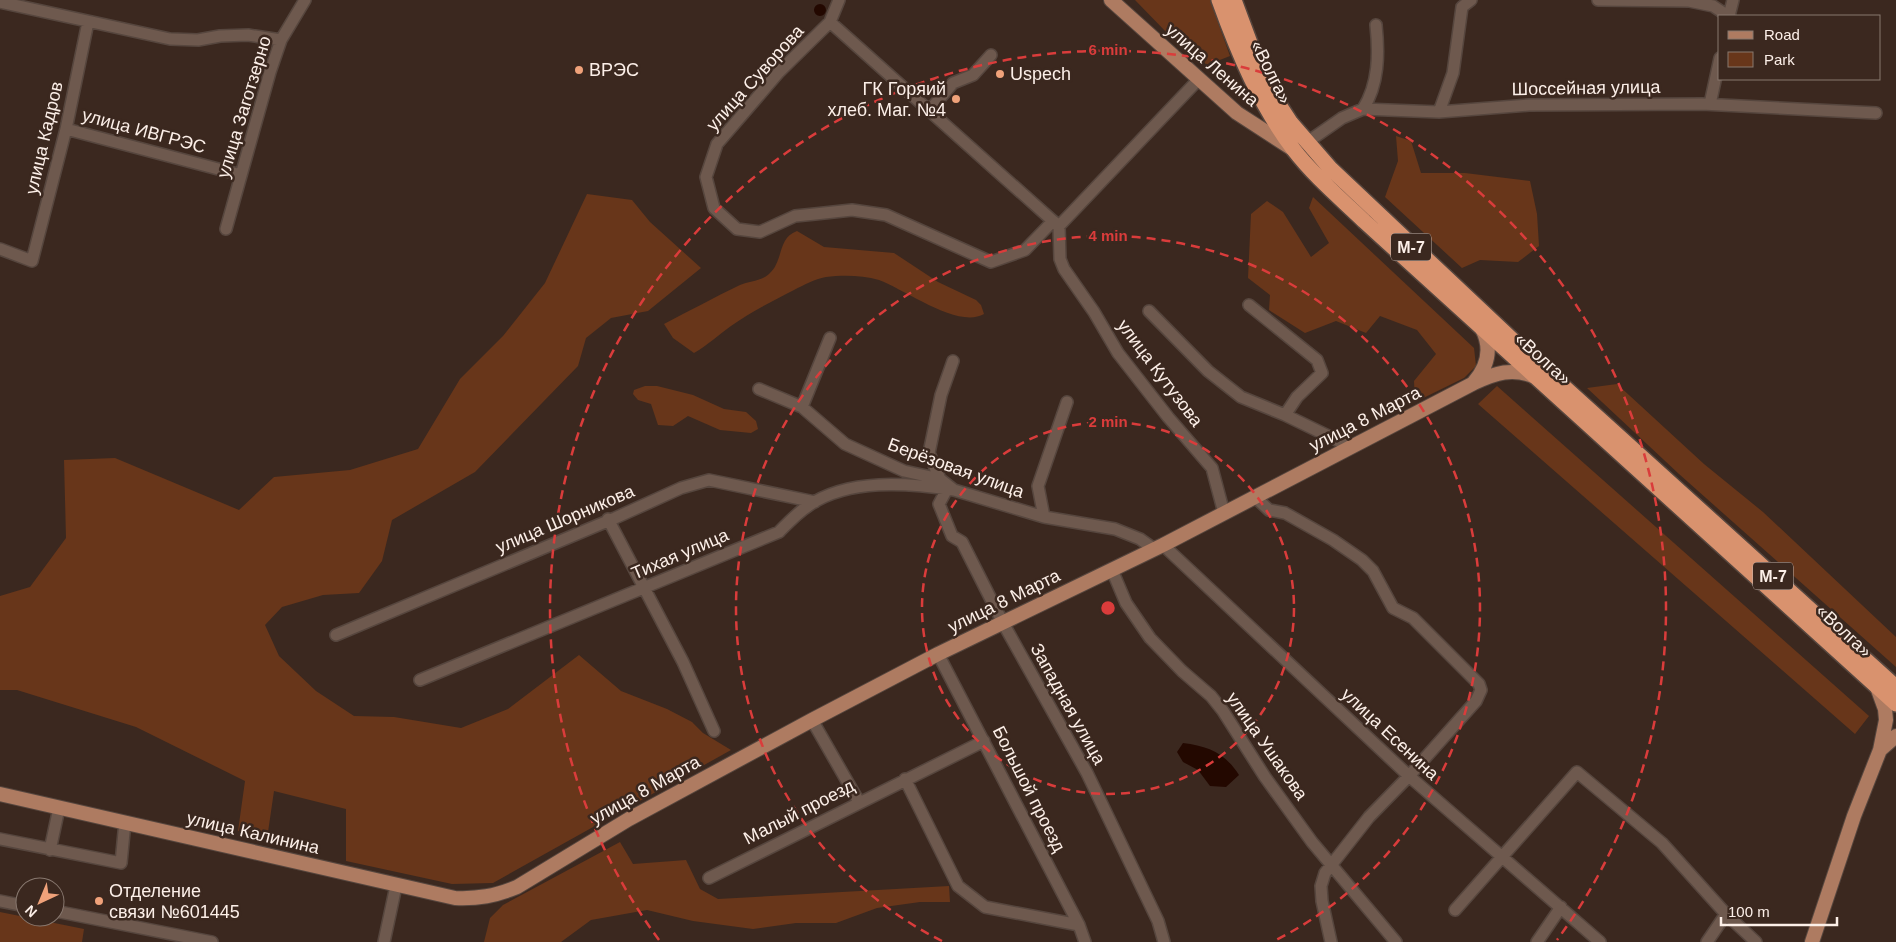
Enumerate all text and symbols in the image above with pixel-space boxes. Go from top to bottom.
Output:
legend [1718,15,1881,80]
street label: улица Ленина [1162,19,1263,111]
street label: улица Суворова [702,20,808,135]
text: Road [1764,26,1800,43]
street label: улица Заготзерно [213,34,275,180]
street label: «Волга» [1247,37,1295,107]
text: 6 min [1088,41,1128,58]
text: Park [1764,51,1795,68]
place label: ВРЭС [589,60,639,80]
marker: ВРЭС [573,64,585,76]
place label: Uspech [1010,64,1071,84]
marker: Uspech [994,68,1006,80]
street label: Шоссейная улица [1511,77,1662,99]
place label: ГК Горяий хлеб. Маг. №4 [827,79,946,120]
street label: улица Кадров [21,80,67,196]
marker: ГК Горяий хлеб. Маг. №4 [950,93,962,105]
street label: улица ИВГРЭС [80,105,208,157]
text: 4 min [1088,227,1128,244]
road number: М-7 [1391,233,1431,260]
street label: улица Кутузова [1113,316,1207,431]
street label: «Волга» [1511,329,1575,389]
street label: улица 8 Марта [1306,382,1425,456]
text: 2 min [1088,413,1128,430]
street label: Берёзовая улица [885,434,1028,502]
street label: улица Шорникова [493,480,638,557]
street label: Тихая улица [629,524,732,583]
road number: М-7 [1753,562,1793,590]
street label: улица 8 Марта [945,565,1064,637]
centre of rings [1099,599,1117,617]
street label: «Волга» [1812,600,1876,662]
street label: Западная улица [1026,640,1110,769]
street label: улица Есенина [1337,684,1443,785]
street label: улица Ушакова [1222,688,1312,805]
street label: Большой проезд [989,723,1070,856]
street label: улица 8 Марта [587,751,704,828]
street label: Малый проезд [740,775,858,848]
street label: улица Калинина [185,808,322,858]
north arrow [15,877,65,927]
place label: Отделение связи №601445 [109,881,240,922]
scale bar [1721,894,1837,926]
marker: Отделение связи №601445 [93,895,105,907]
text: N [22,902,40,921]
text: 100 m [1728,903,1770,920]

